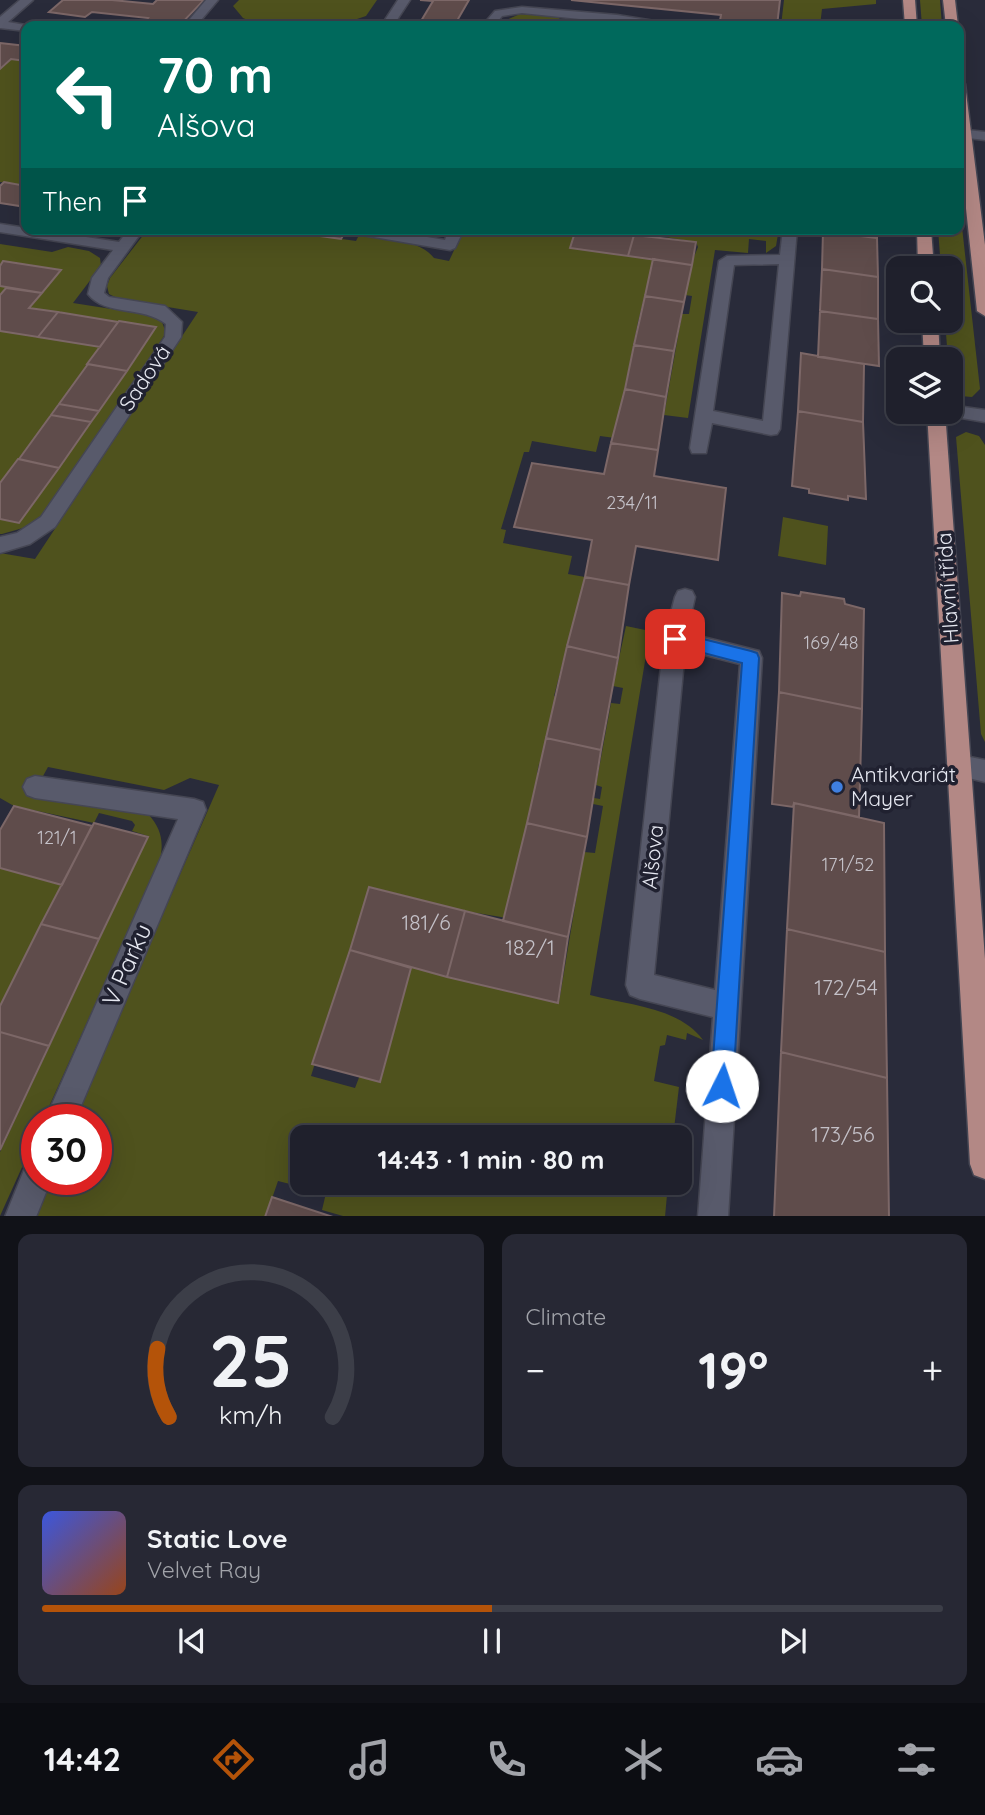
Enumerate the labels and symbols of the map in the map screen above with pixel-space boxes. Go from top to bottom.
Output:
street label: Sadová [113,340,176,415]
house number: 234/11 [606,491,658,514]
street label: Hlavní třída [930,532,964,644]
pin [645,609,705,669]
house number: 169/48 [804,631,859,654]
place label: Antikvariát Mayer [851,761,956,811]
marker: Antikvariát Mayer [829,779,845,795]
street label: Alšova [636,823,668,890]
house number: 121/1 [37,826,77,849]
house number: 171/52 [822,853,874,876]
house number: 181/6 [401,909,451,935]
street label: V Parku [95,919,157,1010]
house number: 182/1 [505,934,555,960]
house number: 172/54 [814,974,878,1000]
position arrow [685,1049,759,1123]
speed limit sign: 30 [21,1104,112,1195]
house number: 173/56 [811,1121,875,1147]

